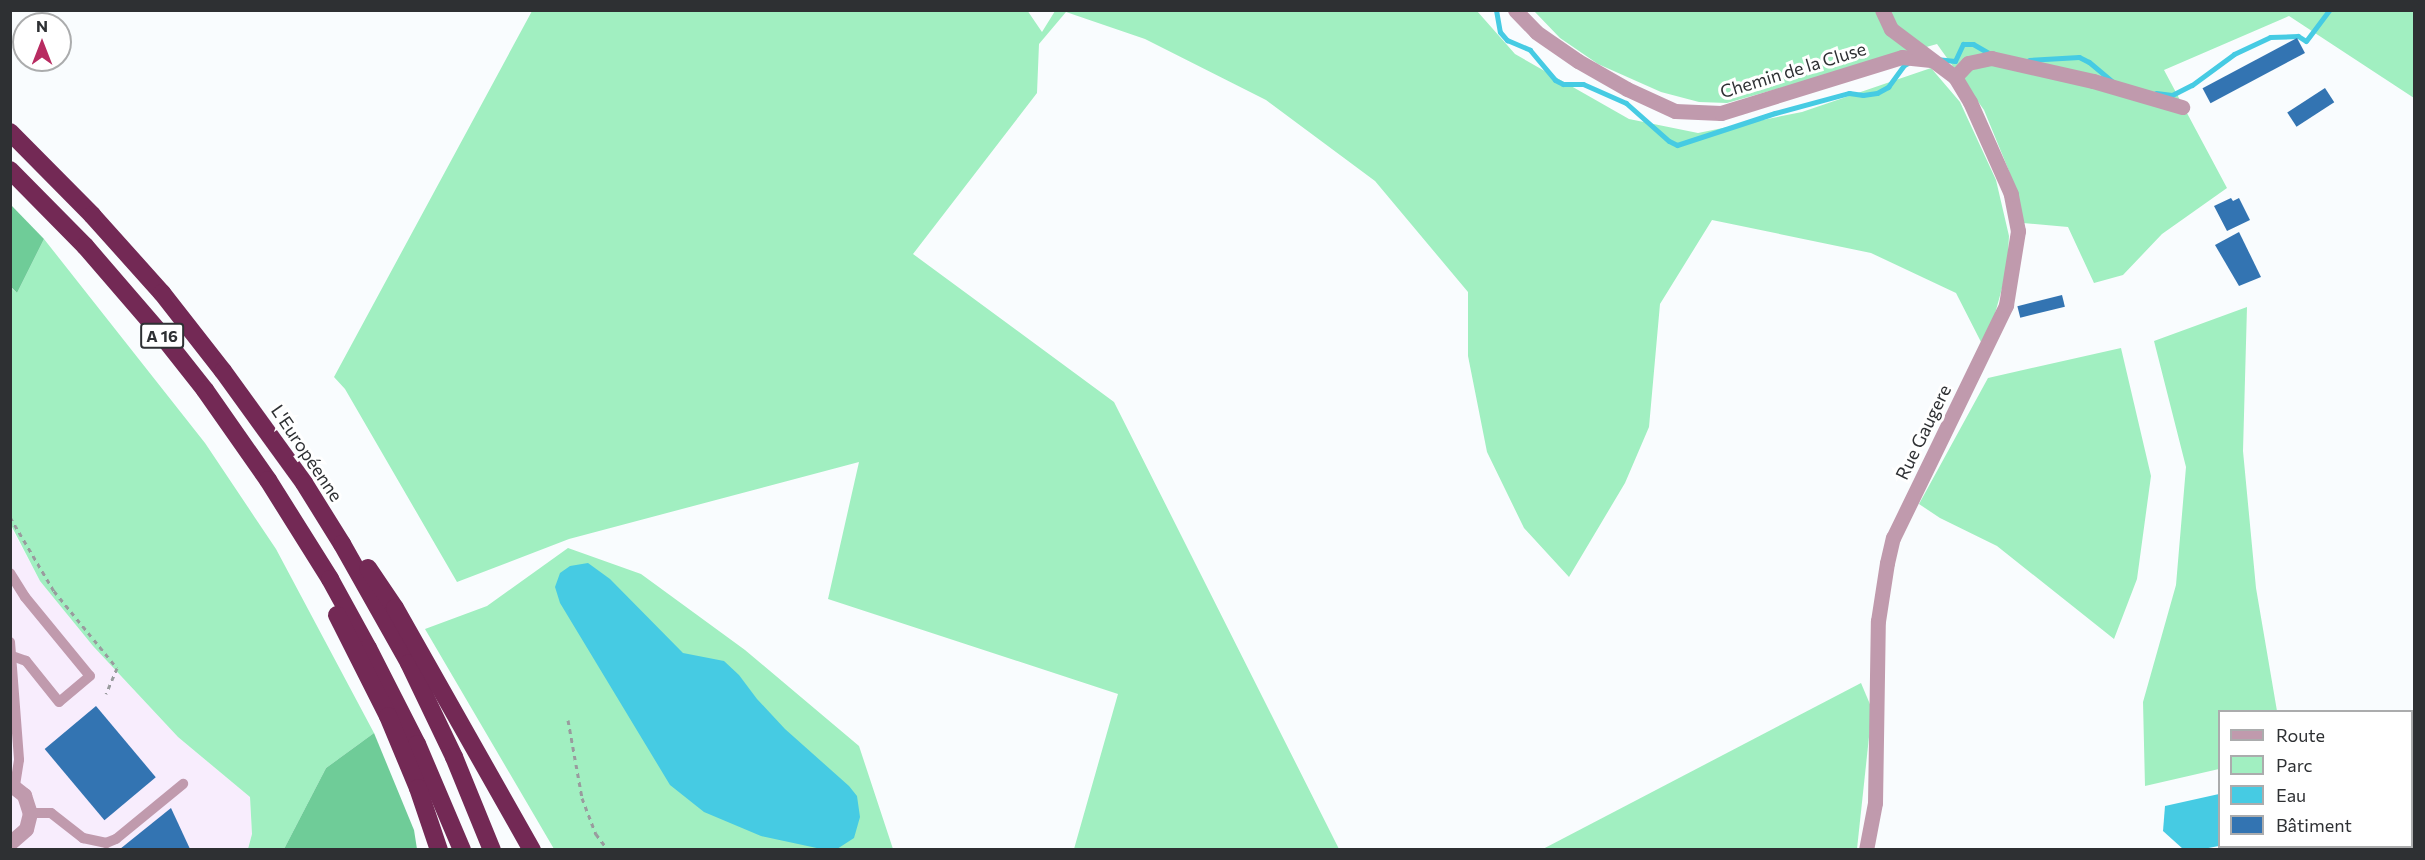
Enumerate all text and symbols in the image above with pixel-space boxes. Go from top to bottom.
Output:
north arrow [12,12,72,72]
text: N [36,16,48,35]
street label: Chemin de la Cluse [1717,38,1869,102]
road number: A 16 [140,323,184,349]
street label: Rue Gaugere [1891,381,1955,483]
street label: L'Européenne [267,401,347,505]
legend [2218,710,2413,848]
text: Route [2276,724,2325,746]
text: Parc [2276,754,2313,776]
text: Eau [2276,784,2306,806]
text: Bâtiment [2276,814,2352,836]

